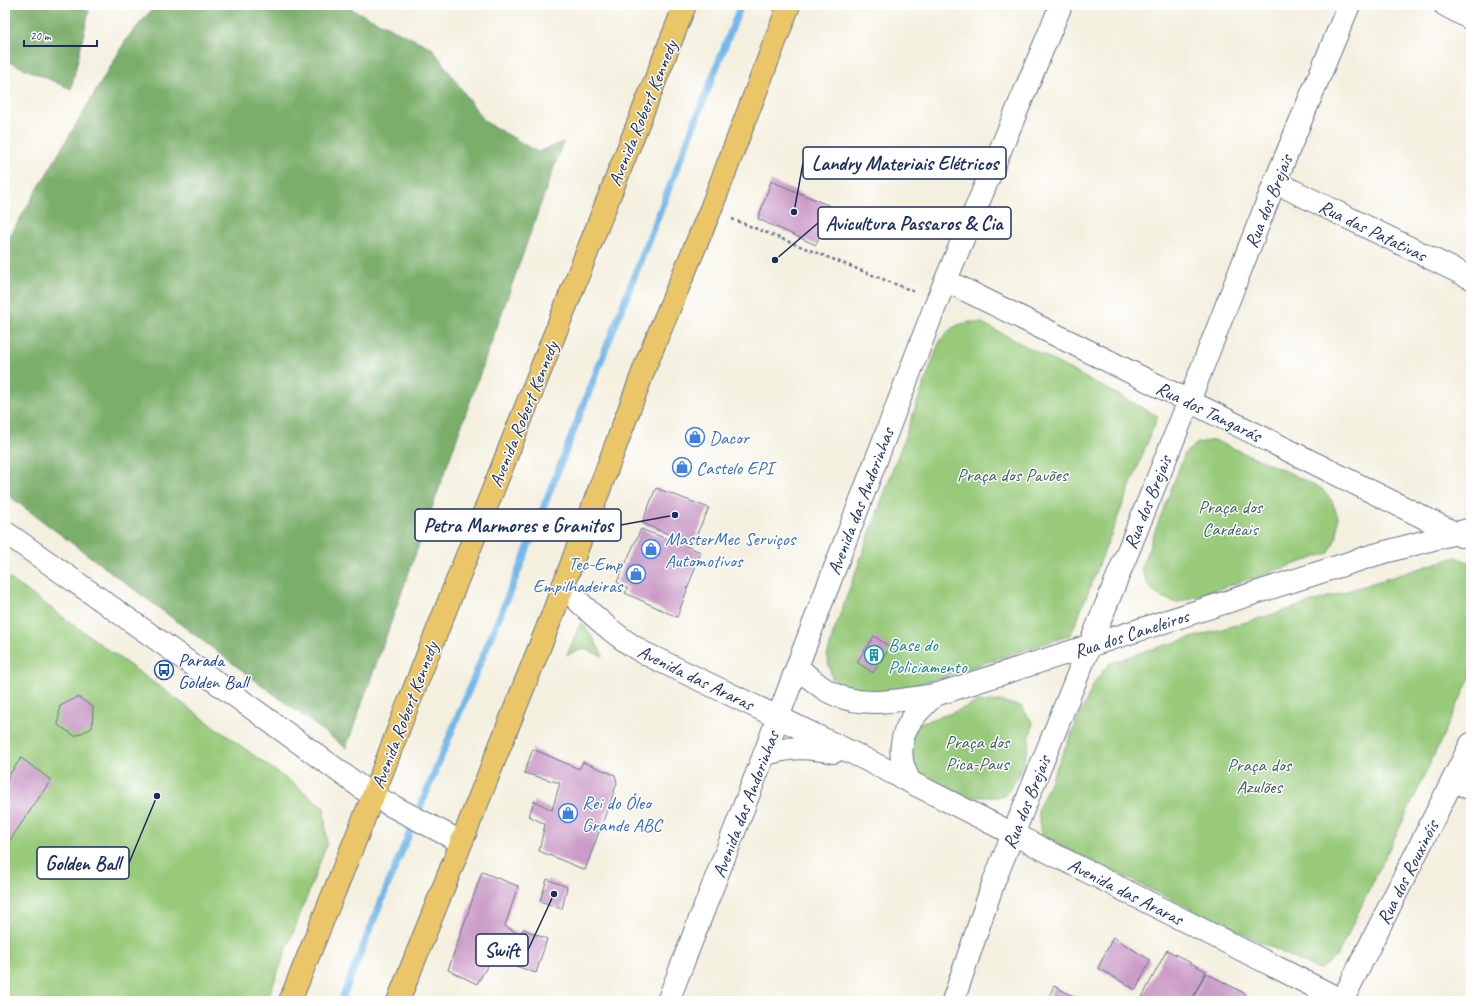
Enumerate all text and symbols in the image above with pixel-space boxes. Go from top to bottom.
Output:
scale bar [24,22,97,48]
text: 20 m [30,28,52,44]
street label: Avenida Robert Kennedy [603,36,684,190]
callout: Landry Materiais Elétricos [803,147,1006,179]
street label: Rua dos Brejais [1239,150,1299,252]
text: Landry Materiais Elétricos [812,151,1000,176]
street label: Rua das Patativas [1315,195,1431,268]
callout: Avicultura Passaros & Cia [818,207,1011,239]
text: Avicultura Passaros & Cia [826,211,1004,236]
street label: Avenida Robert Kennedy [484,337,565,491]
street label: Rua dos Tangarás [1152,376,1267,449]
street label: Avenida das Andorinhas [822,423,901,578]
shop icon: Dacor [684,426,706,448]
place label: Dacor [709,426,750,450]
street label: Rua dos Brejais [1118,451,1178,553]
shop icon: Castelo EPI [671,456,693,478]
place label: Castelo EPI [696,456,777,480]
park label: Praça dos Pavões [957,463,1070,487]
park label: Praça dos Cardeais [1198,495,1264,541]
callout: Petra Marmores e Granitos [415,509,621,541]
text: Petra Marmores e Granitos [424,513,614,538]
place label: MasterMec Serviços Automotivos [665,527,798,573]
shop icon: MasterMec Serviços Automotivos [640,538,662,560]
place label: Tec-Emp Empilhadeiras [533,552,625,598]
shop icon: Tec-Emp Empilhadeiras [625,563,647,585]
street label: Rua dos Caneleiros [1071,604,1193,664]
place label: Base do Policiamento [888,633,968,679]
street label: Avenida Robert Kennedy [366,637,444,792]
street label: Avenida das Araras [634,640,759,717]
building icon: Base do Policiamento [863,644,885,666]
place label: Parada Golden Ball [178,648,252,694]
bus stop icon: Parada Golden Ball [153,659,175,681]
street label: Avenida das Andorinhas [707,726,786,881]
park label: Praça dos Pica-Paus [945,730,1011,776]
street label: Rua dos Brejais [997,751,1057,853]
park label: Praça dos Azulões [1227,753,1293,799]
place label: Rei do Óleo Grande ABC [582,791,664,837]
shop icon: Rei do Óleo Grande ABC [557,802,579,824]
street label: Rua dos Rouxinóis [1371,814,1445,928]
callout: Golden Ball [37,847,129,879]
text: Golden Ball [45,851,124,876]
street label: Avenida das Araras [1064,853,1188,932]
callout: Swift [476,934,528,966]
text: Swift [484,938,522,963]

